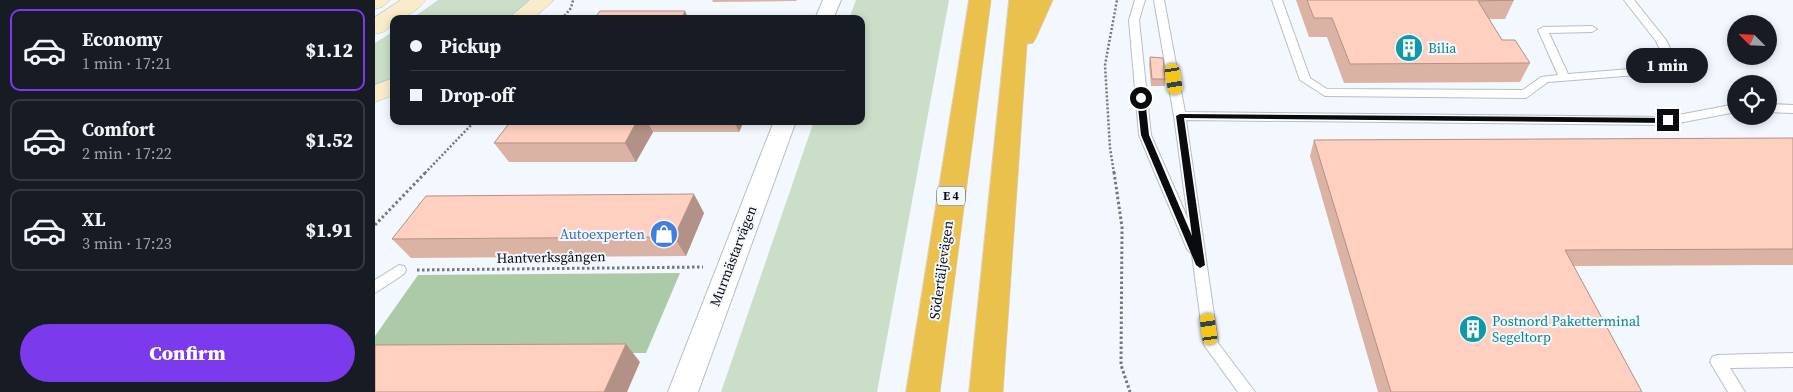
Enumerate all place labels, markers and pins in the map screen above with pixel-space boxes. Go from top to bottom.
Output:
building icon: Bilia [1394,33,1424,63]
place label: Bilia [1428,38,1457,58]
shop icon: Autoexperten [649,219,679,249]
place label: Autoexperten [560,224,646,244]
place label: Postnord Paketterminal Segeltorp [1492,311,1640,347]
building icon: Postnord Paketterminal Segeltorp [1458,314,1488,344]

